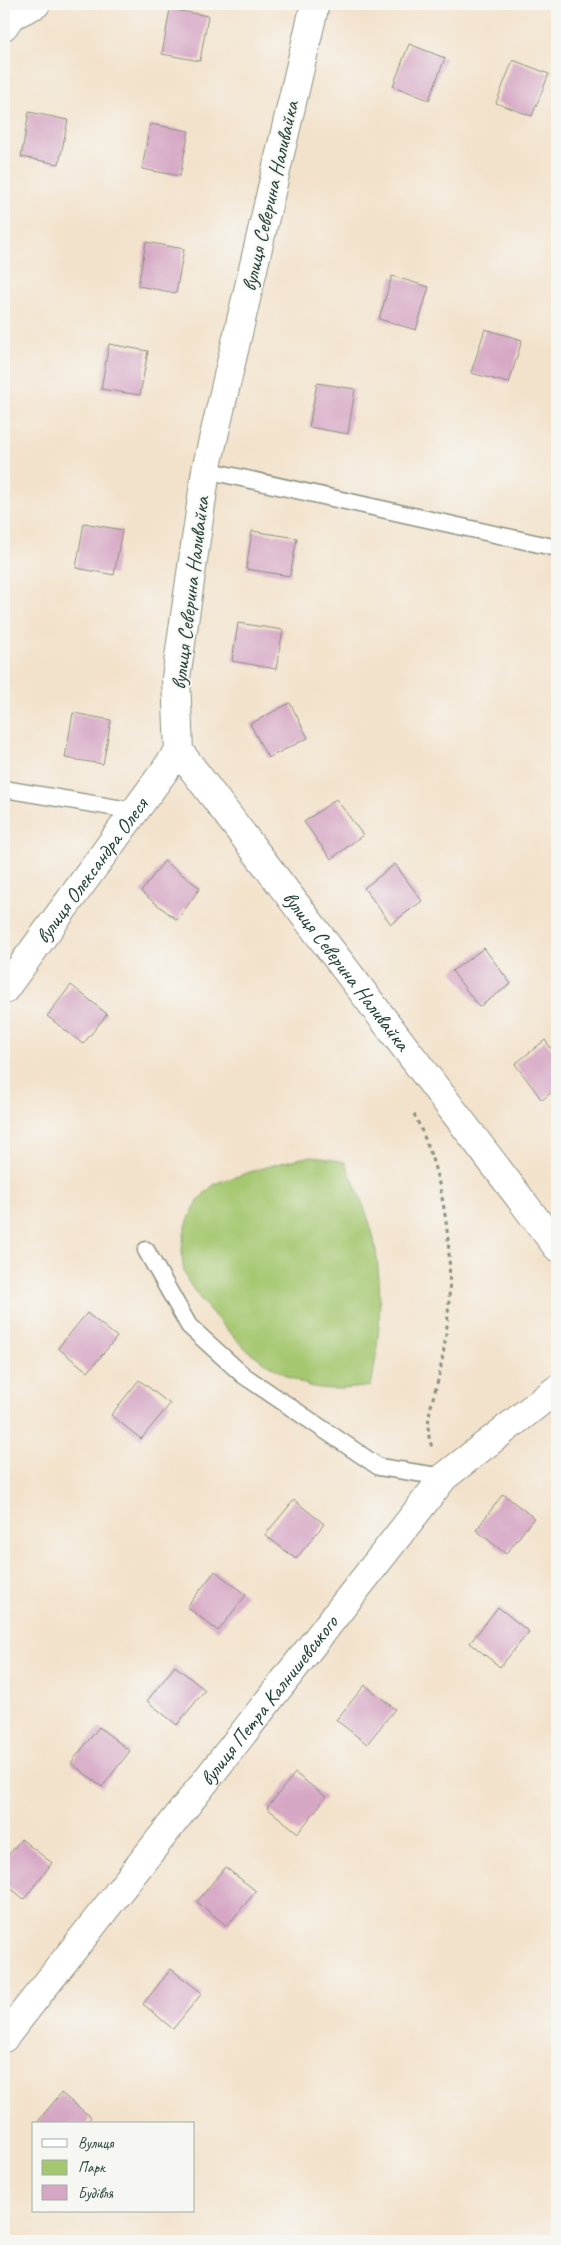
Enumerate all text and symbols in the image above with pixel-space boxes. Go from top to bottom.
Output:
street label: вулиця Северина Наливайка [236,97,305,293]
street label: вулиця Северина Наливайка [165,493,215,691]
street label: вулиця Олександра Олеся [30,792,154,948]
street label: вулиця Северина Наливайка [277,886,417,1057]
street label: вулиця Петра Калнишевського [194,1609,344,1791]
legend [32,2122,195,2212]
text: Вулиця [78,2134,115,2153]
text: Парк [78,2158,106,2177]
text: Будівля [78,2184,113,2203]

